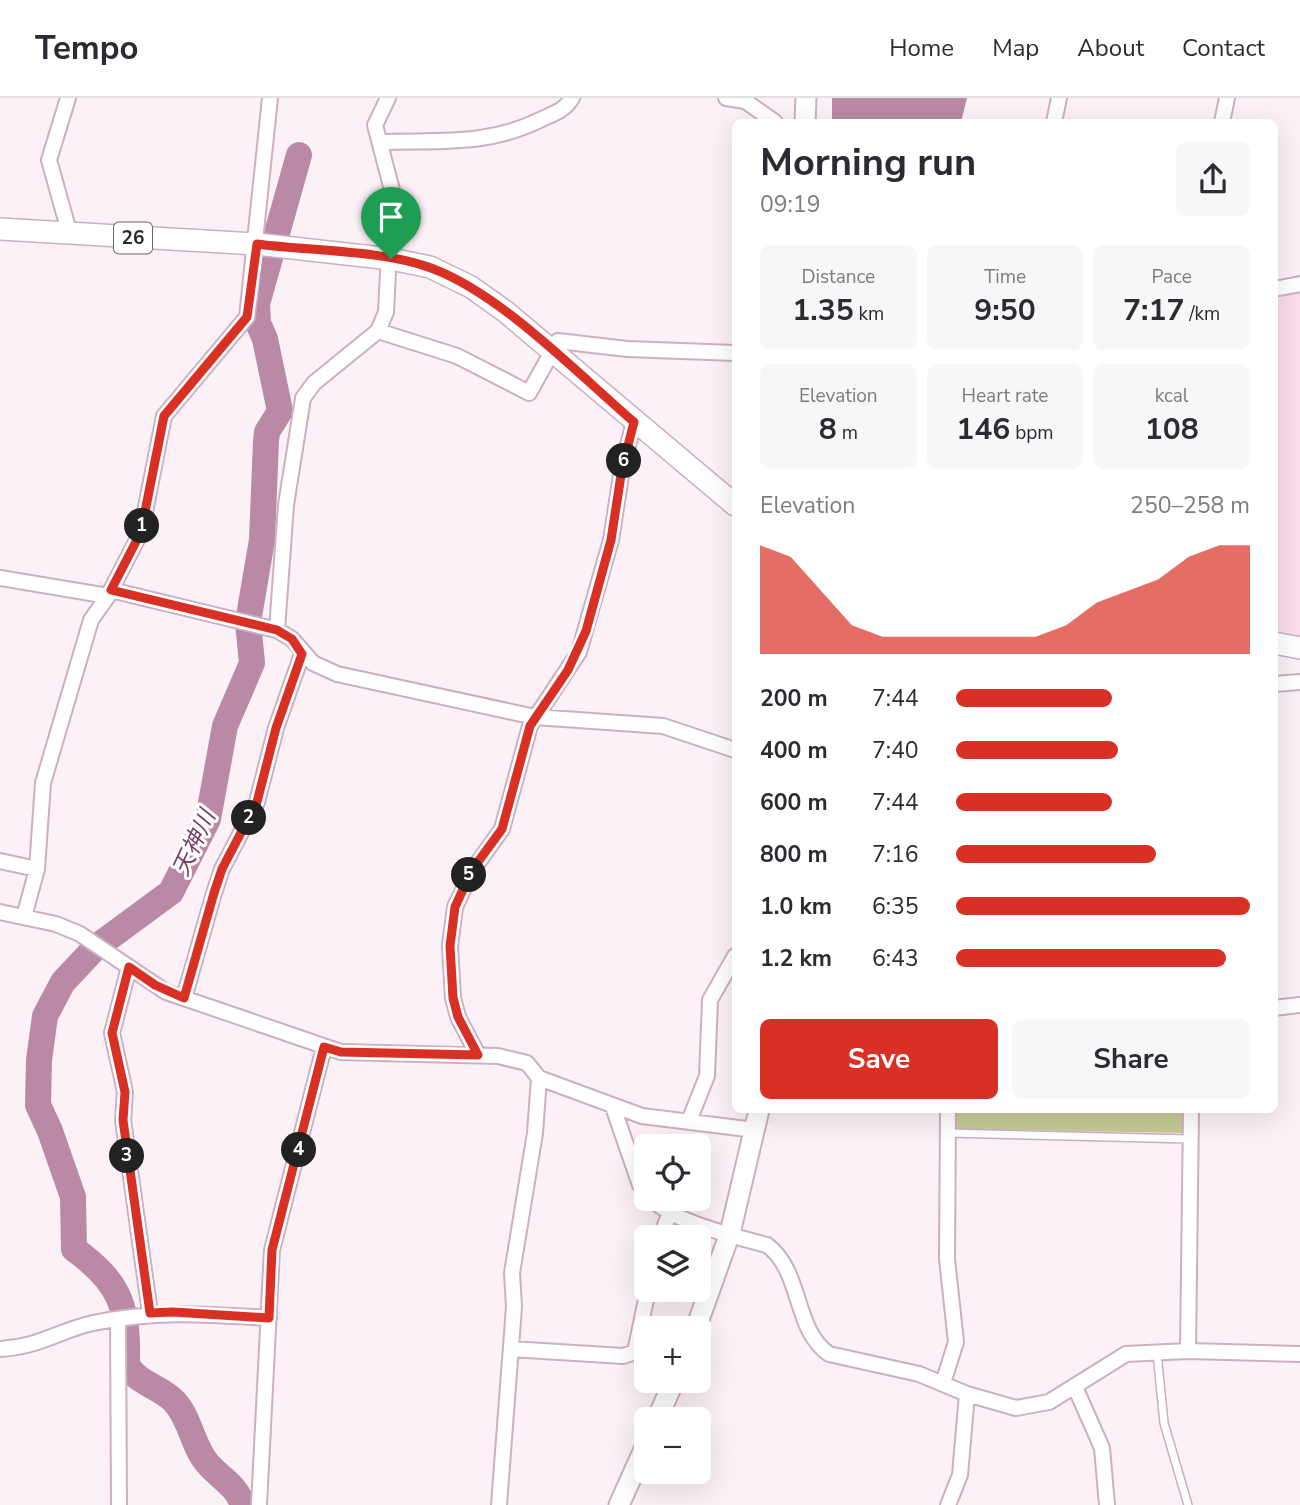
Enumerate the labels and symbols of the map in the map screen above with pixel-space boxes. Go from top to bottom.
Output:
pin [361,187,421,259]
road number: 26 [114,222,152,254]
pin: 6 [606,444,642,478]
pin: 1 [124,508,160,544]
pin: 2 [232,800,266,836]
water label: 天神川 [165,802,224,881]
pin: 5 [452,858,486,892]
pin: 4 [282,1132,316,1168]
pin: 3 [110,1138,144,1174]

